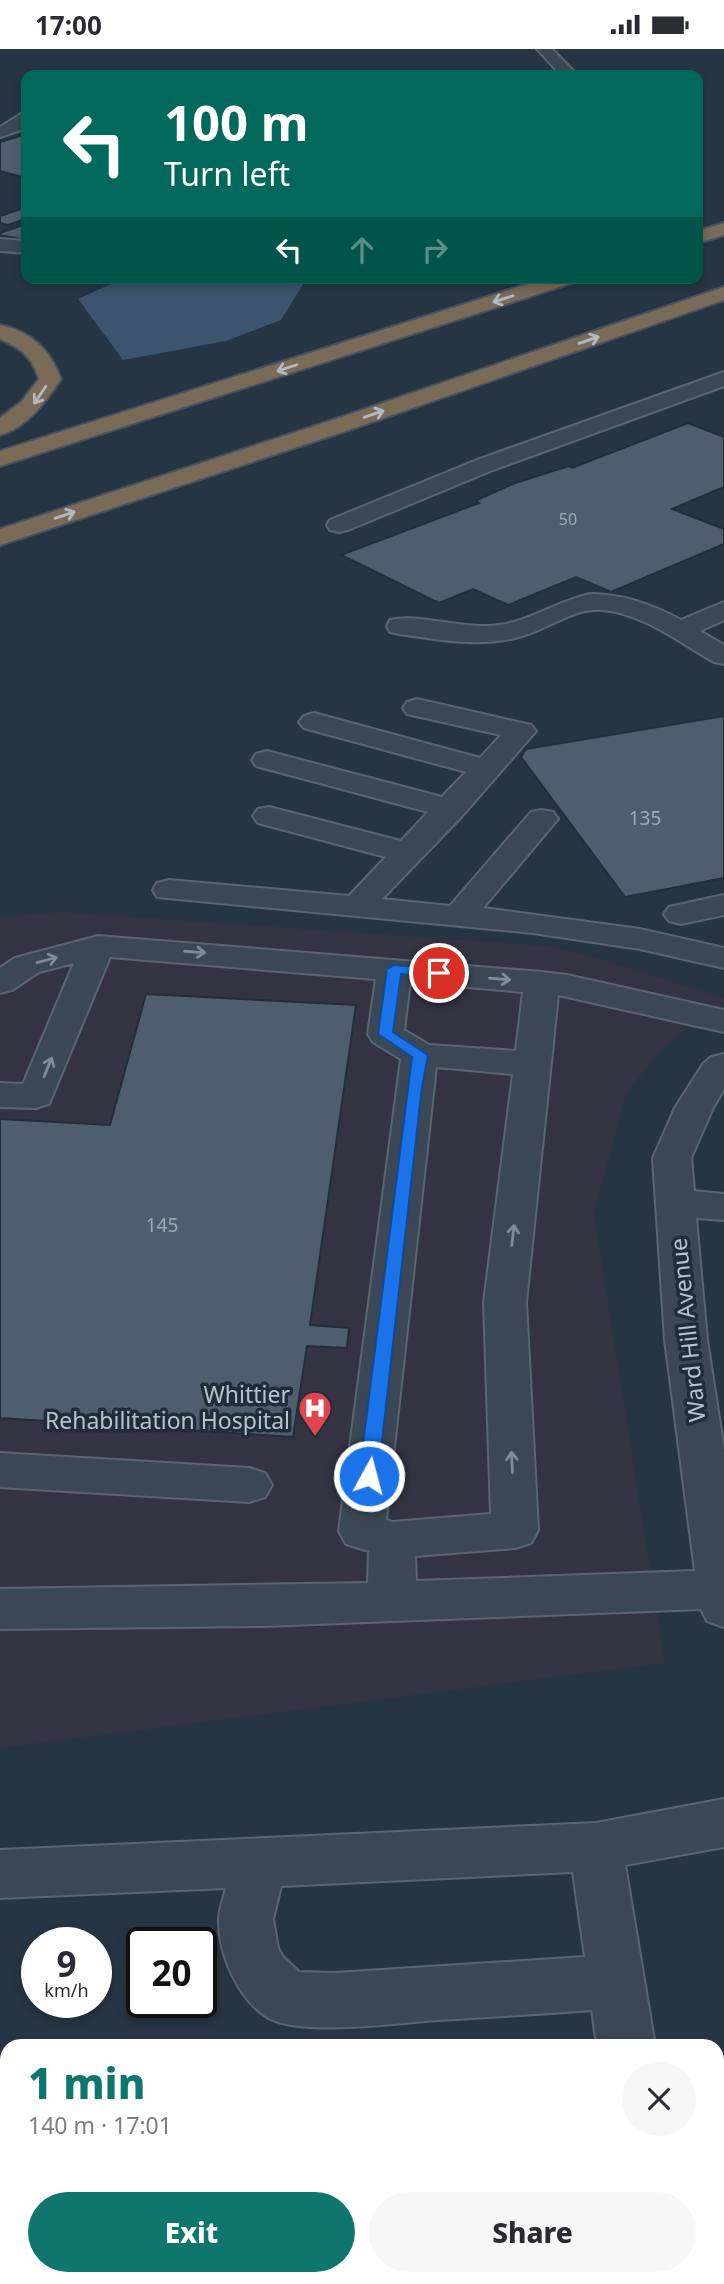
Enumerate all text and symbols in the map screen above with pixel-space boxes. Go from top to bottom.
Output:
text: 17:00 [35,7,102,43]
text: 100 m [164,89,309,155]
icon: left [49,98,140,189]
text: Turn left [164,152,290,195]
icon: left [270,231,308,269]
icon: ahead [343,231,381,269]
icon: right [416,231,454,269]
one-way arrow [493,294,515,306]
one-way arrow [578,333,600,346]
one-way arrow [276,363,298,375]
one-way arrow [32,385,47,404]
one-way arrow [363,407,385,420]
one-way arrow [53,508,75,520]
house number: 50 [559,508,577,530]
house number: 135 [629,805,661,831]
pin [409,943,469,1003]
one-way arrow [183,946,206,959]
one-way arrow [35,953,58,966]
icon: arrive [420,954,458,992]
one-way arrow [489,972,511,985]
one-way arrow [43,1056,56,1078]
house number: 145 [146,1212,178,1238]
one-way arrow [507,1224,520,1247]
street label: Ward Hill Avenue [661,1237,713,1424]
place label: Whittier Rehabilitation Hospital [45,1378,290,1436]
hospital icon: Whittier Rehabilitation Hospital [296,1389,334,1438]
position arrow [332,1439,406,1513]
one-way arrow [506,1450,519,1473]
speed limit sign: 20 [126,1927,217,2018]
text: 9 [56,1940,77,1987]
text: km/h [44,1978,89,2002]
text: 1 min [28,2054,145,2111]
button: close [622,2062,696,2136]
text: 140 m · 17:01 [28,2109,172,2141]
button: Exit [28,2192,355,2272]
button: Share [369,2192,696,2272]

